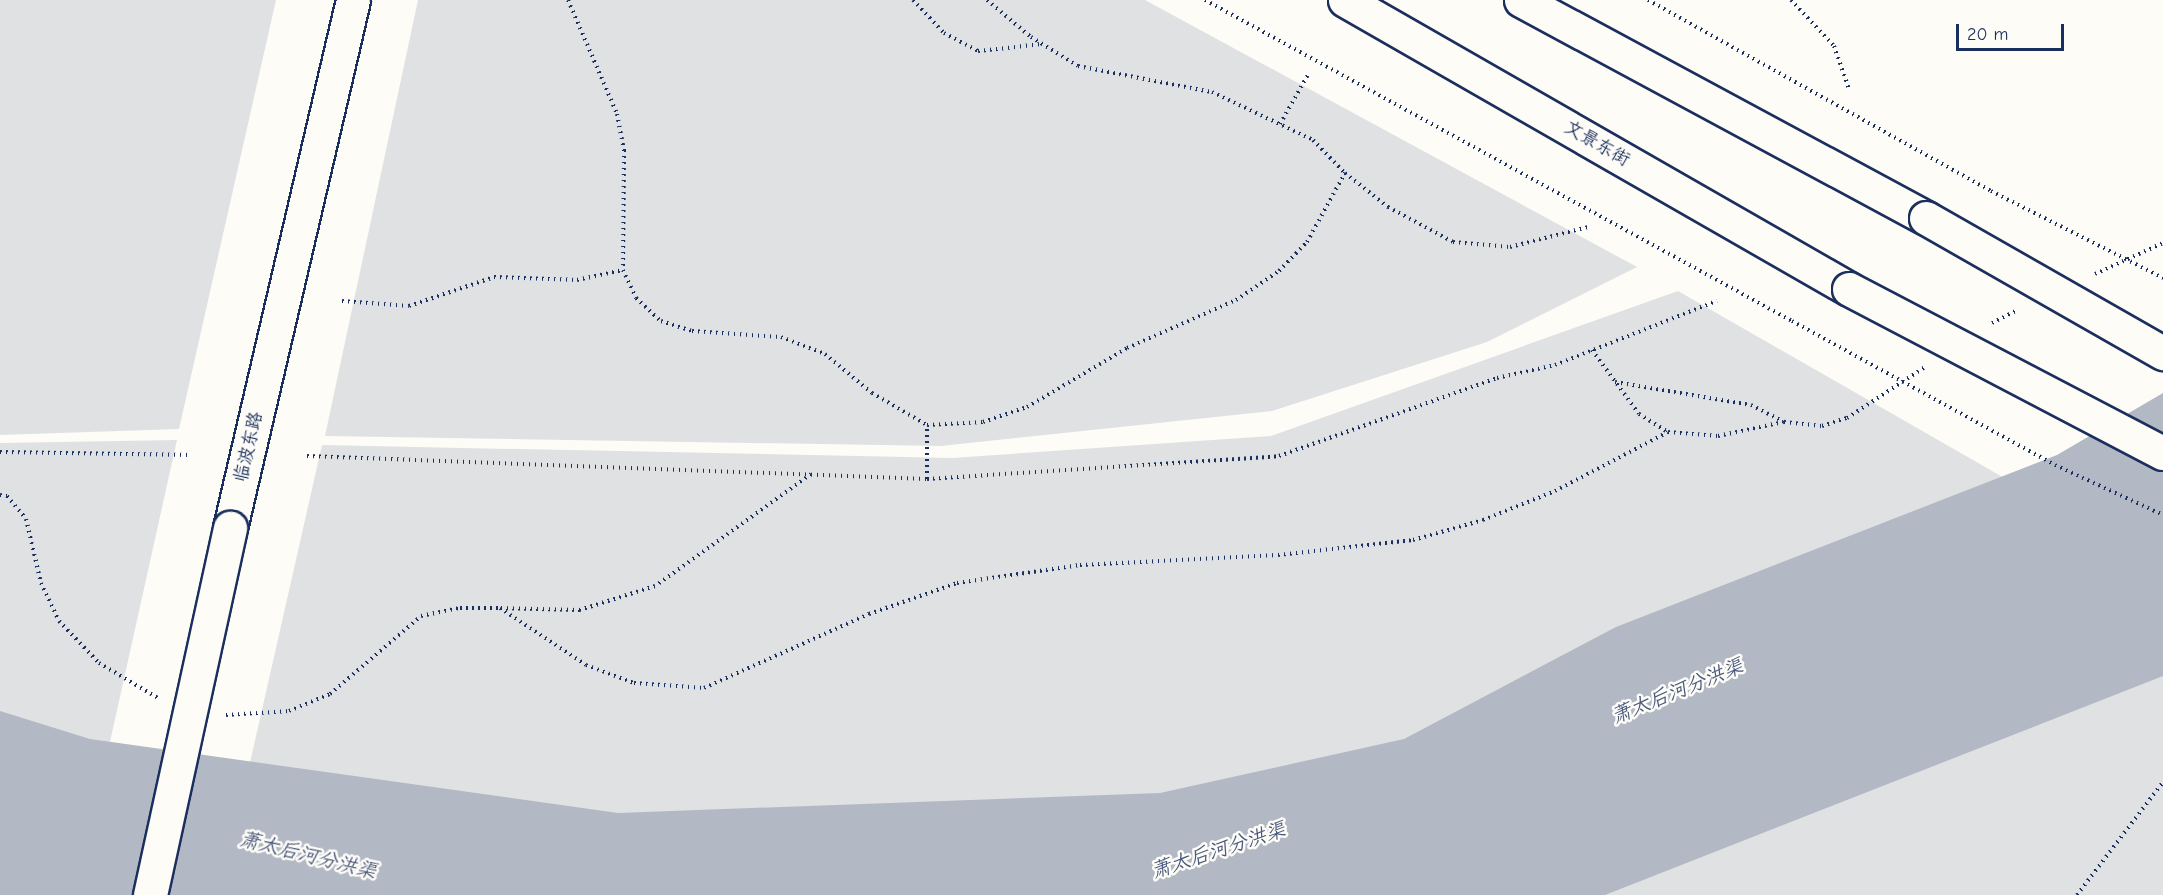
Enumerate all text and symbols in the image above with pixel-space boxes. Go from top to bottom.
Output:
scale bar [1959,12,2067,50]
text: 20 m [1967,24,2008,45]
street label: 文景东街 [1560,117,1634,171]
street label: 临波东路 [230,409,268,485]
water label: 萧太后河分洪渠 [1608,654,1746,728]
water label: 萧太后河分洪渠 [1148,817,1288,883]
water label: 萧太后河分洪渠 [237,826,379,884]

